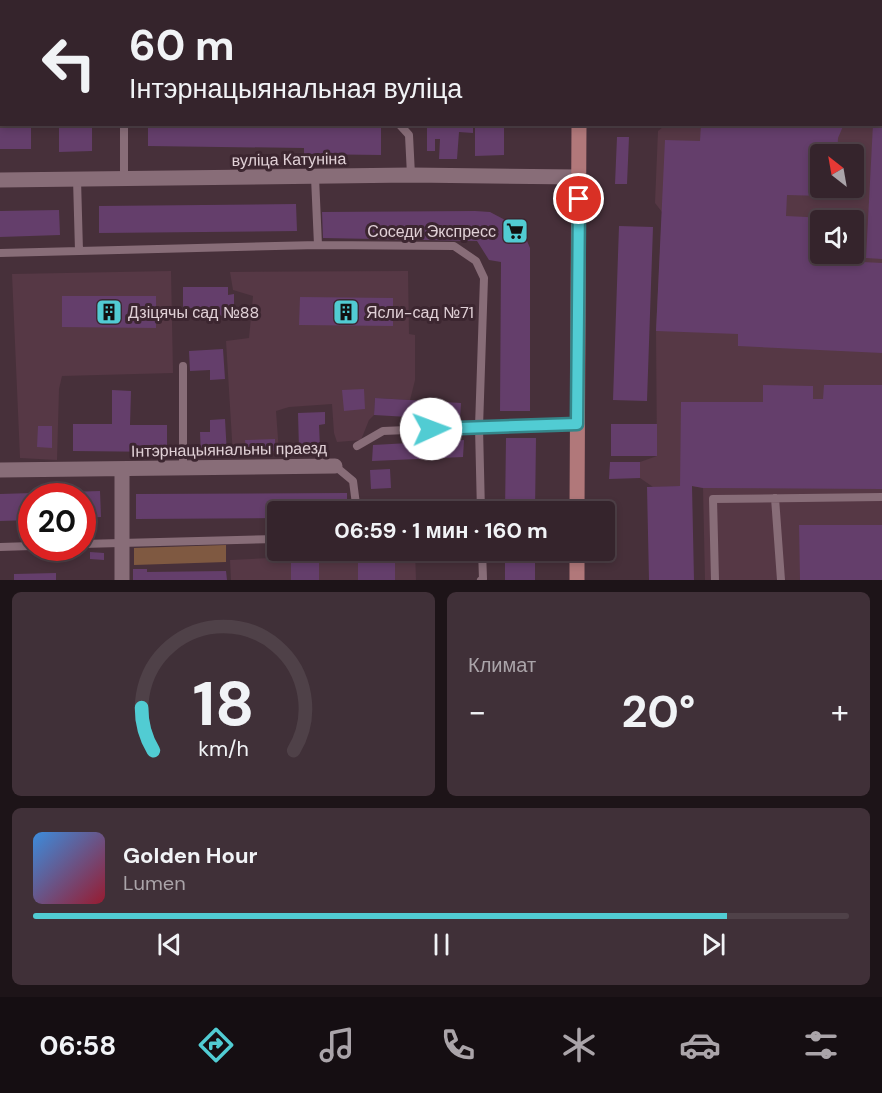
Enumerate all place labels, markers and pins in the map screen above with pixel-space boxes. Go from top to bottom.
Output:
pin [553,173,604,224]
supermarket icon: Соседи Экспресс [500,216,530,246]
place label: Соседи Экспресс [367,221,496,242]
building icon: Дзіцячы сад №88 [94,297,124,327]
building icon: Ясли-сад №71 [331,297,361,327]
place label: Дзіцячы сад №88 [128,302,259,323]
place label: Ясли-сад №71 [366,302,474,323]

